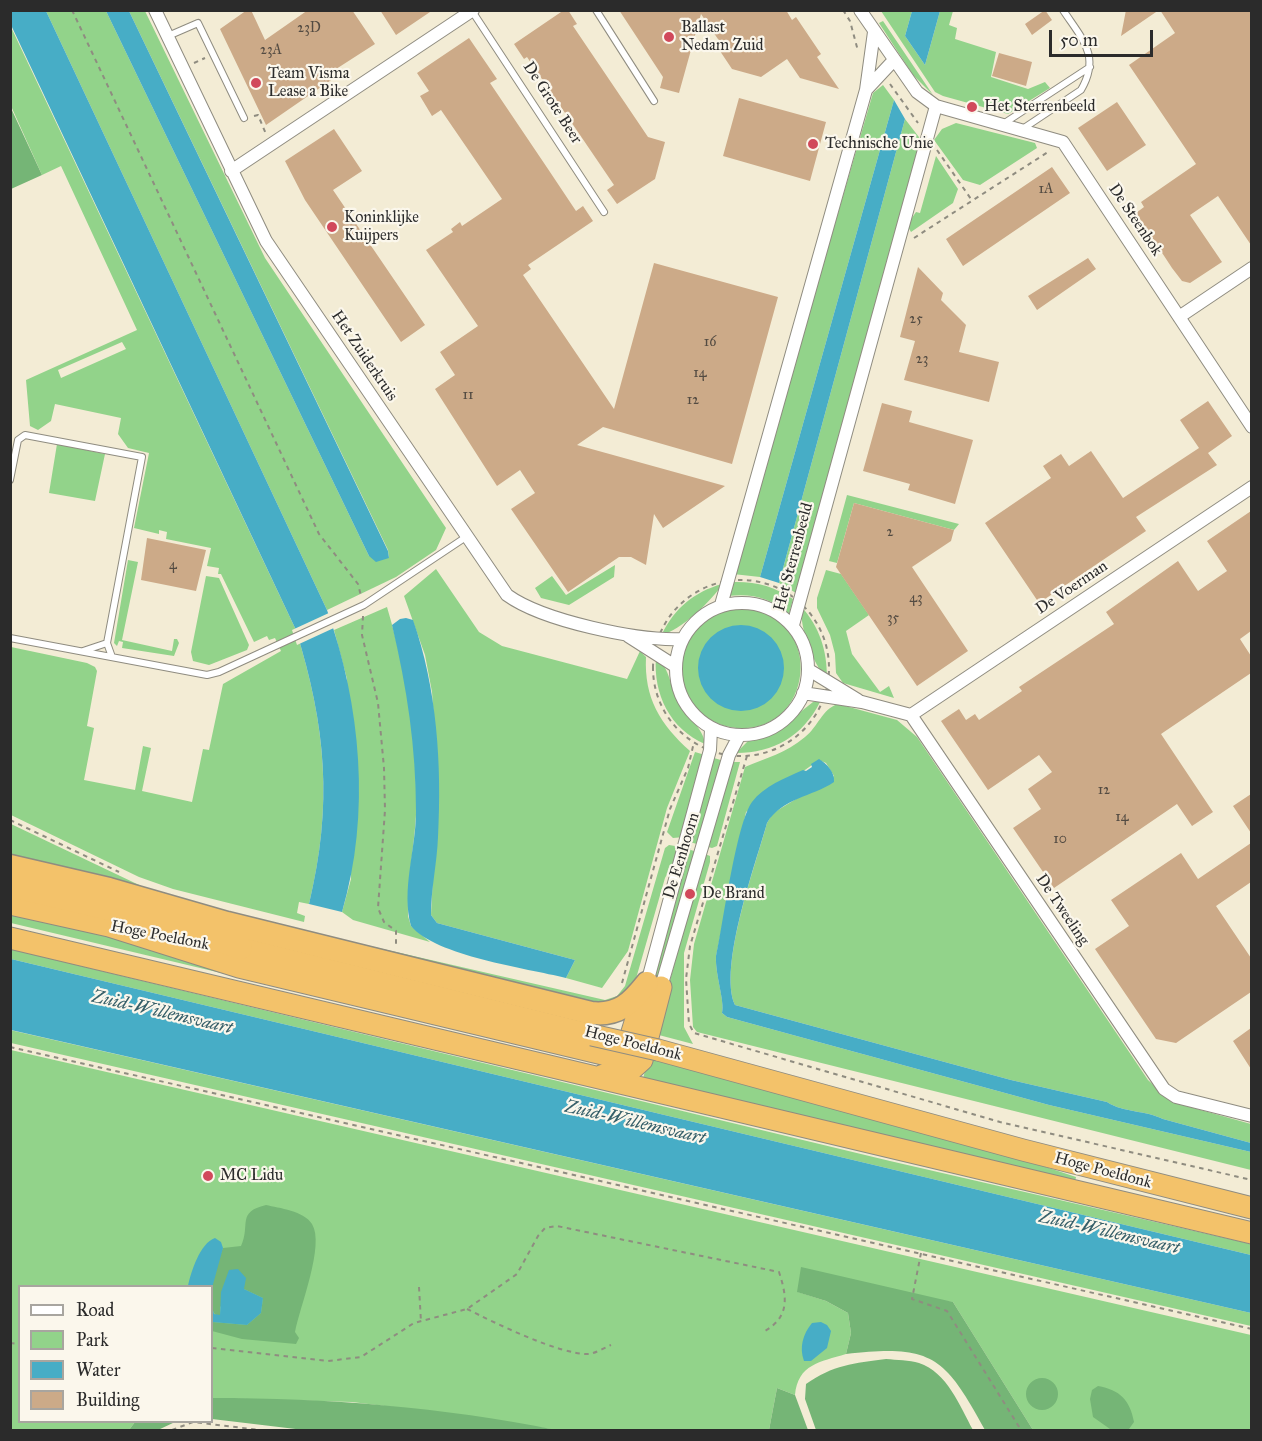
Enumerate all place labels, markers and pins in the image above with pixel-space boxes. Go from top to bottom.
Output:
place label: Ballast Nedam Zuid [681,18,764,56]
marker: Ballast Nedam Zuid [662,30,676,44]
place label: Team Visma Lease a Bike [268,64,350,102]
marker: Team Visma Lease a Bike [249,76,263,90]
place label: Het Sterrenbeeld [984,97,1096,117]
marker: Het Sterrenbeeld [965,100,979,114]
place label: Technische Unie [825,134,933,154]
marker: Technische Unie [806,137,820,151]
place label: Koninklijke Kuijpers [344,208,419,246]
marker: Koninklijke Kuijpers [325,220,339,234]
place label: De Brand [702,884,765,904]
marker: De Brand [683,887,697,901]
place label: MC Lidu [220,1166,283,1186]
marker: MC Lidu [201,1169,215,1183]

